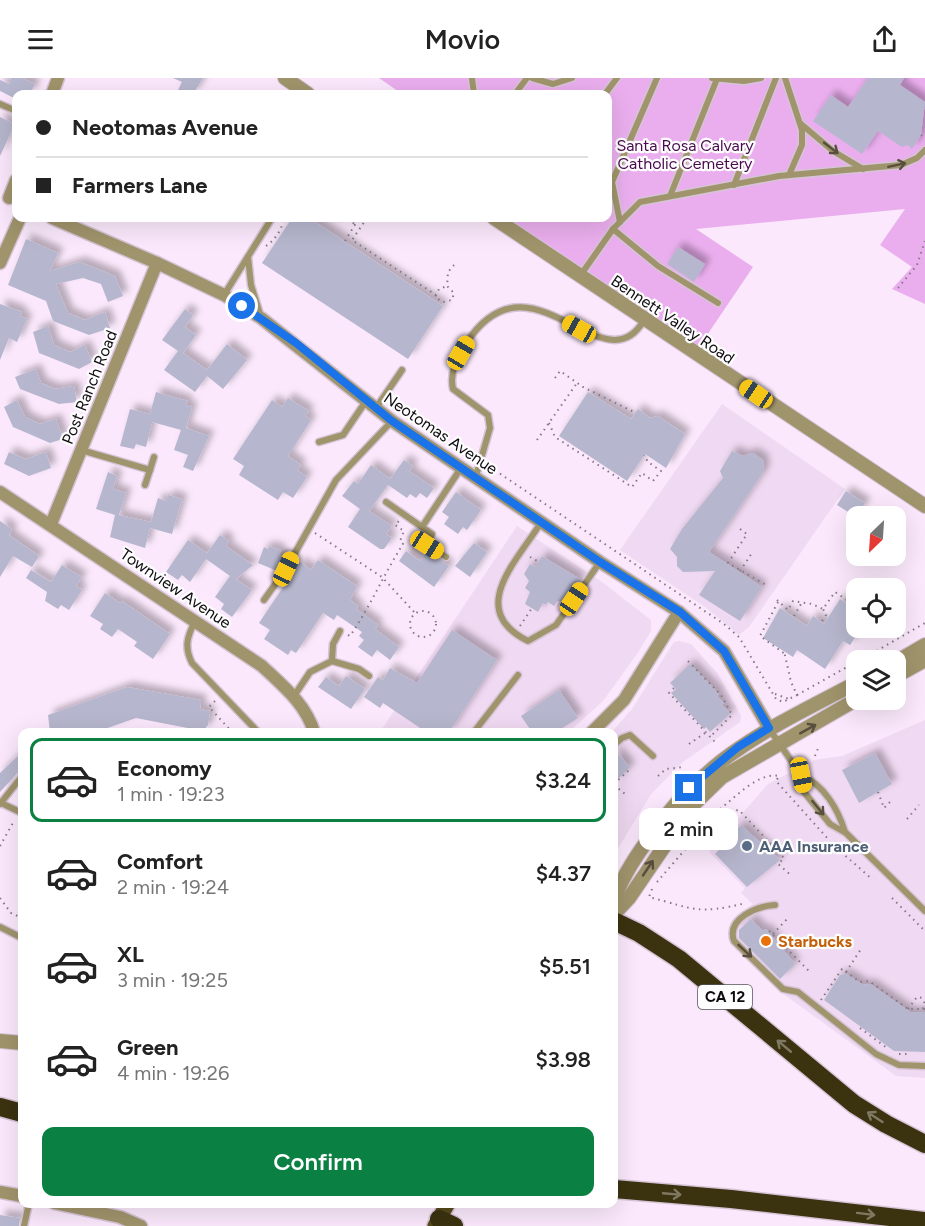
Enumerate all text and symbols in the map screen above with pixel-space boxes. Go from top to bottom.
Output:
icon: menu [24,23,57,56]
text: Movio [425,23,500,56]
icon: share [868,23,901,56]
text: Neotomas Avenue [72,114,258,141]
park label: Santa Rosa Calvary Catholic Cemetery [616,136,754,173]
one-way arrow [823,141,839,154]
one-way arrow [886,159,906,170]
text: Farmers Lane [72,172,208,199]
street label: Bennett Valley Road [607,271,738,368]
route start [228,292,255,319]
car [559,312,599,346]
street label: Post Ranch Road [58,327,121,447]
car [444,333,478,373]
car [736,376,776,412]
street label: Neotomas Avenue [380,388,501,479]
north arrow [846,506,906,566]
map controls [846,506,906,710]
car [407,528,447,562]
street label: Townview Avenue [117,544,235,633]
car [270,549,302,589]
button: locate [846,578,906,638]
car [556,579,592,619]
button: layers [846,650,906,710]
one-way arrow [799,722,816,734]
icon: car [45,753,99,807]
text: Economy [117,755,212,782]
car [789,756,813,794]
text: $3.24 [535,767,591,794]
route end [675,774,702,801]
text: 1 min · 19:23 [117,782,225,806]
one-way arrow [811,800,824,816]
callout: 2 min [640,809,738,851]
text: 2 min [664,817,713,841]
place label: AAA Insurance [759,837,869,856]
marker: AAA Insurance [740,839,754,853]
icon: car [45,846,99,900]
text: Comfort [117,848,203,875]
text: $4.37 [536,860,591,887]
one-way arrow [642,860,654,876]
text: 2 min · 19:24 [117,875,229,899]
place label: Starbucks [778,932,853,951]
marker: Starbucks [759,934,773,948]
icon: car [45,939,99,993]
text: XL [117,941,144,968]
one-way arrow [738,944,753,958]
text: $5.51 [539,953,591,980]
text: 3 min · 19:25 [117,968,228,992]
road number: CA 12 [698,985,752,1009]
icon: car [45,1032,99,1086]
text: Green [117,1034,179,1061]
one-way arrow [777,1039,792,1053]
text: $3.98 [535,1046,591,1073]
text: 4 min · 19:26 [117,1061,229,1085]
one-way arrow [867,1111,884,1123]
button: Confirm [42,1127,594,1196]
one-way arrow [661,1189,681,1200]
one-way arrow [855,1209,875,1220]

